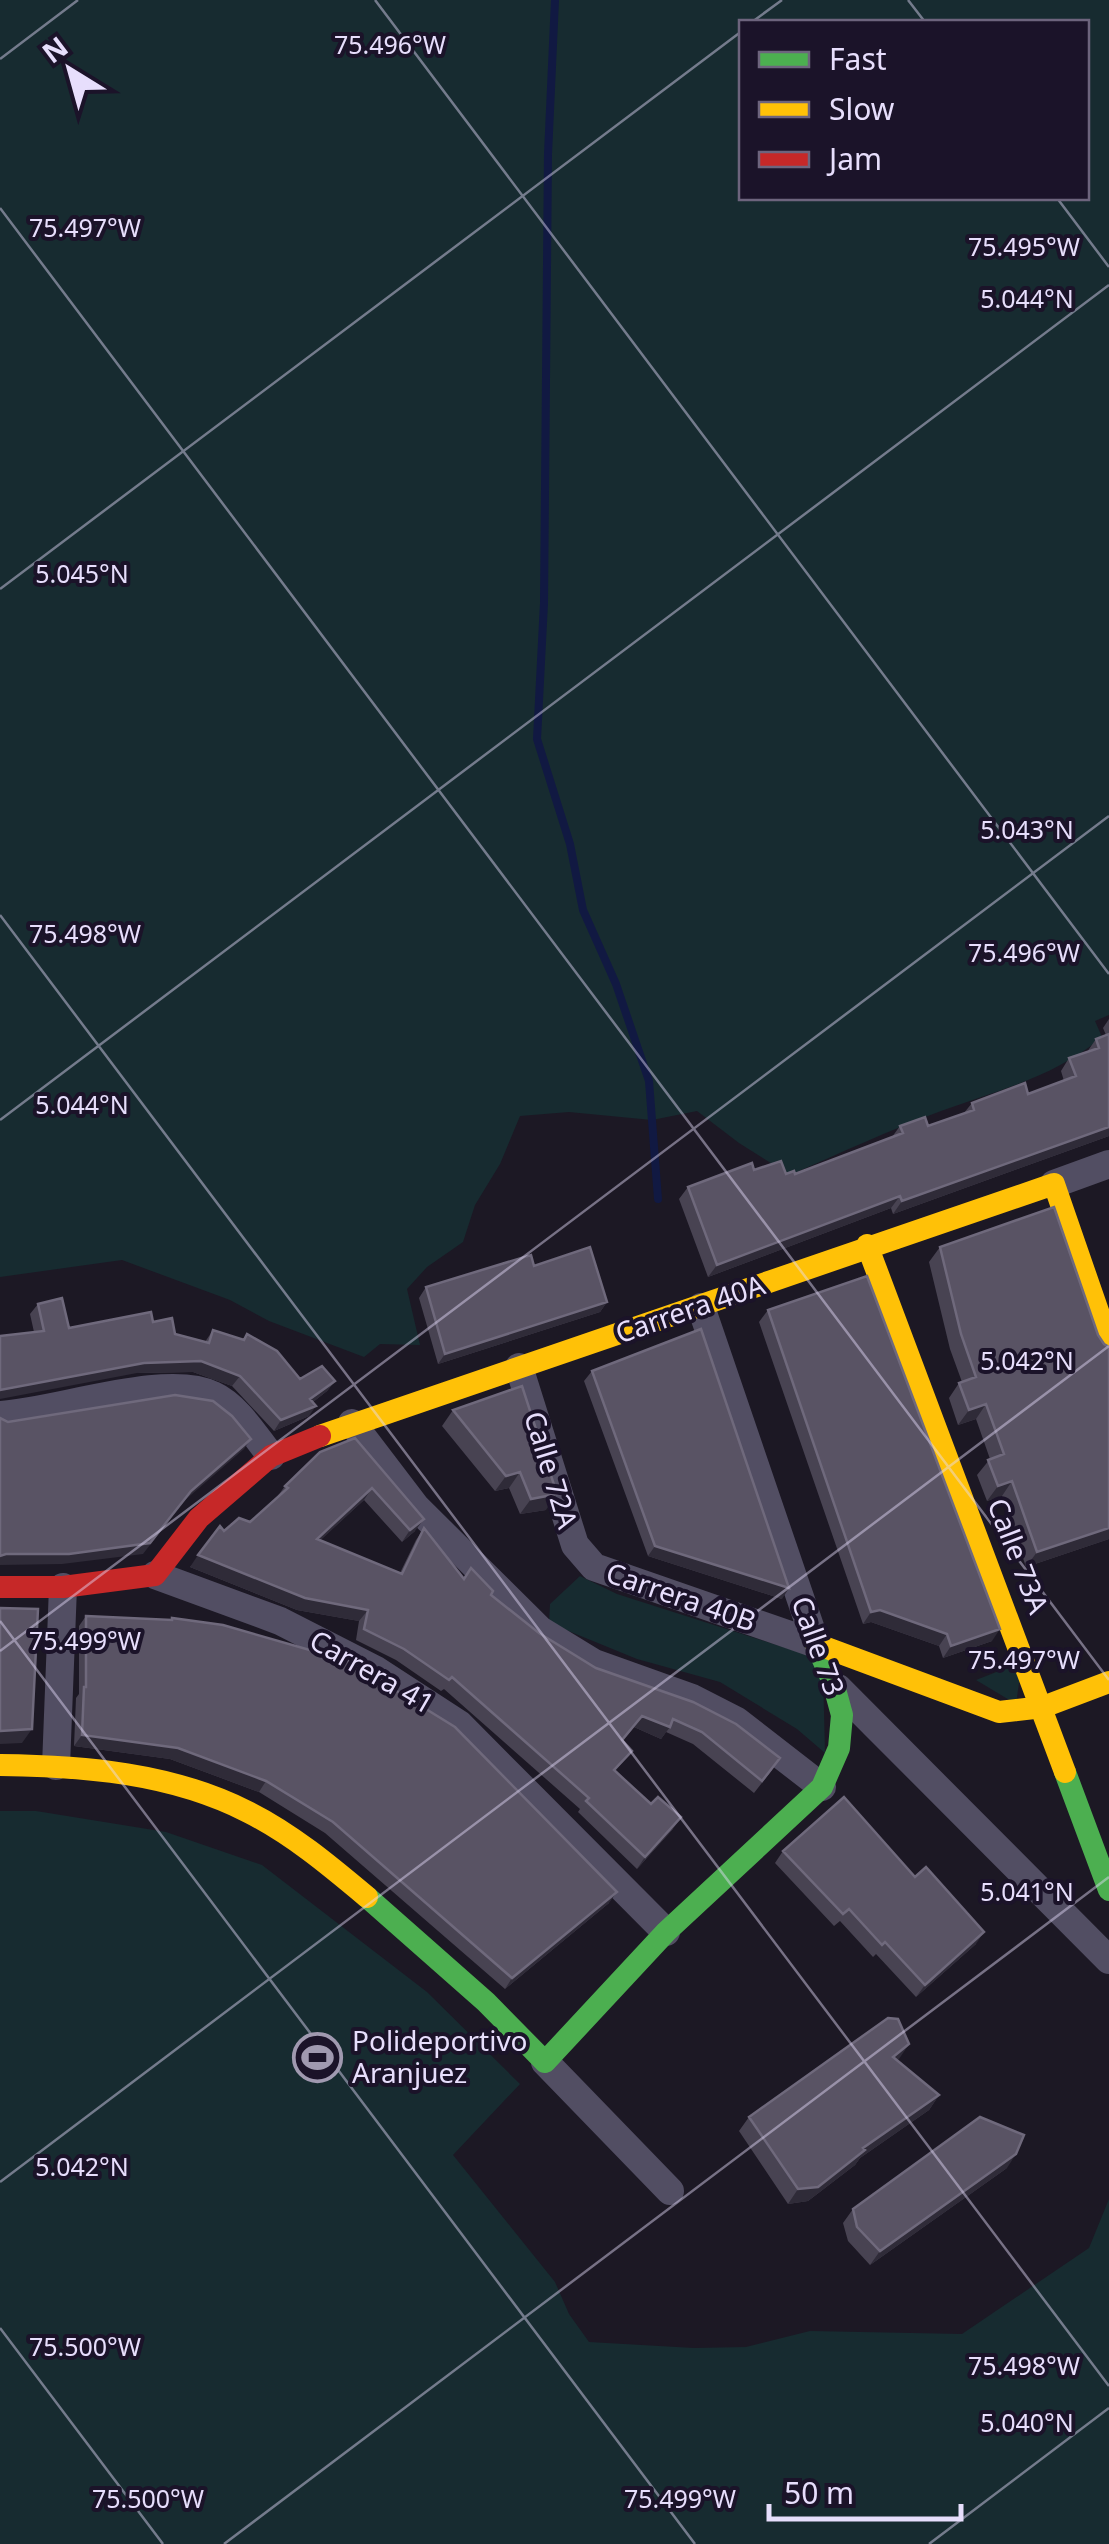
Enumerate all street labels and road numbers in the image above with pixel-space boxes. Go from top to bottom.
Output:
street label: Carrera 40A [610,1265,770,1351]
street label: Calle 72A [516,1406,588,1533]
street label: Calle 73A [980,1492,1058,1619]
street label: Carrera 40B [601,1553,761,1639]
street label: Calle 73 [783,1591,854,1701]
street label: Carrera 41 [303,1620,442,1722]

